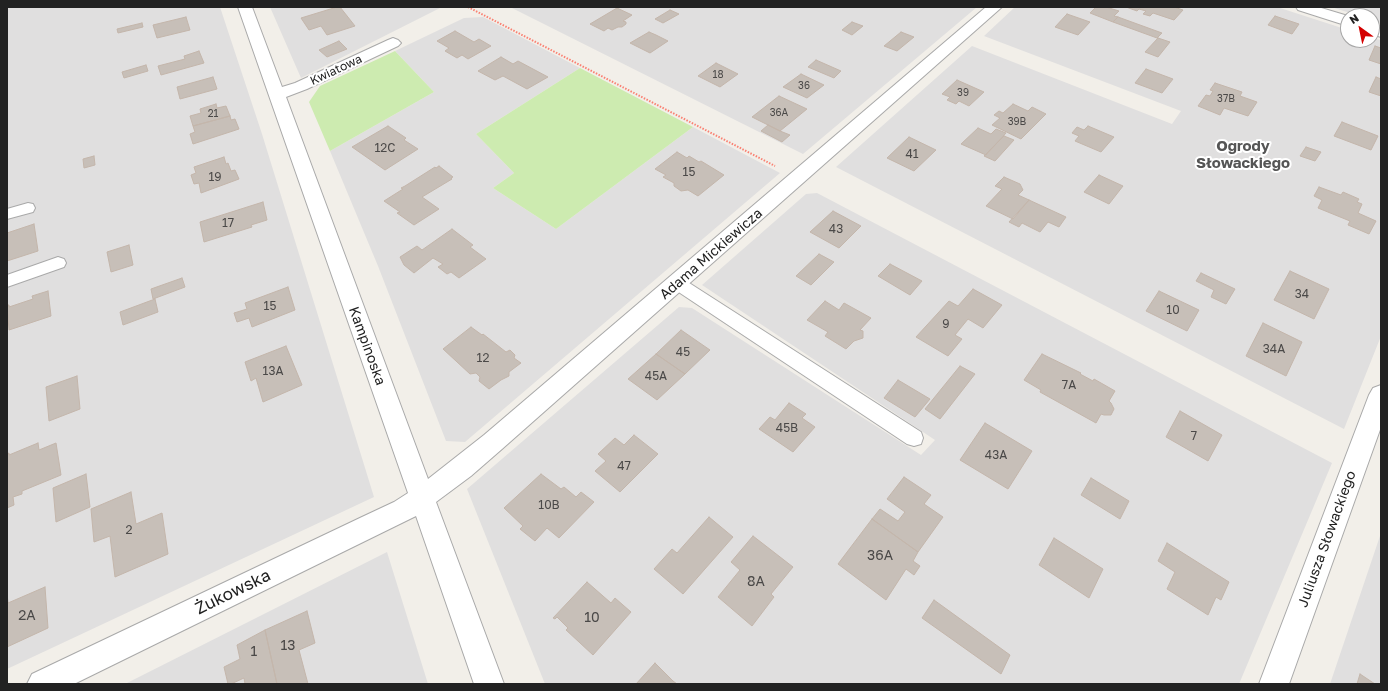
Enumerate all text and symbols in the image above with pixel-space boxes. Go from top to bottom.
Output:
north arrow [1340,8,1380,48]
text: N [1347,11,1361,26]
street label: Kwiatowa [308,52,364,88]
house number: 18 [713,69,723,81]
house number: 36 [798,80,810,92]
house number: 39 [957,87,969,99]
house number: 37B [1217,93,1235,105]
house number: 36A [770,107,788,119]
house number: 21 [208,108,218,120]
house number: 39B [1008,116,1026,128]
district label: Ogrody Słowackiego [1196,137,1290,172]
house number: 12C [375,141,395,155]
house number: 41 [905,147,919,161]
house number: 15 [683,165,695,179]
house number: 19 [208,170,222,184]
street label: Adama Mickiewicza [656,205,766,303]
house number: 17 [222,216,234,230]
house number: 43 [829,222,843,236]
house number: 34 [1295,287,1309,301]
house number: 15 [264,299,276,313]
house number: 10 [1166,303,1180,317]
street label: Kampinoska [345,304,389,388]
house number: 9 [942,317,950,331]
house number: 34A [1263,342,1285,356]
house number: 45 [676,345,690,359]
house number: 12 [477,351,489,365]
house number: 13A [263,364,283,378]
house number: 45A [645,369,667,383]
house number: 7A [1062,378,1076,392]
house number: 45B [776,421,798,435]
house number: 7 [1191,429,1197,443]
house number: 43A [985,448,1007,462]
house number: 47 [617,459,631,473]
street label: Juliusza Słowackiego [1294,468,1360,610]
house number: 10B [538,498,560,512]
house number: 2 [126,523,132,537]
house number: 36A [867,548,893,564]
street label: Żukowska [192,565,274,619]
house number: 8A [747,574,765,590]
house number: 2A [18,608,36,624]
house number: 10 [584,610,600,626]
house number: 13 [281,638,295,654]
house number: 1 [251,644,257,660]

